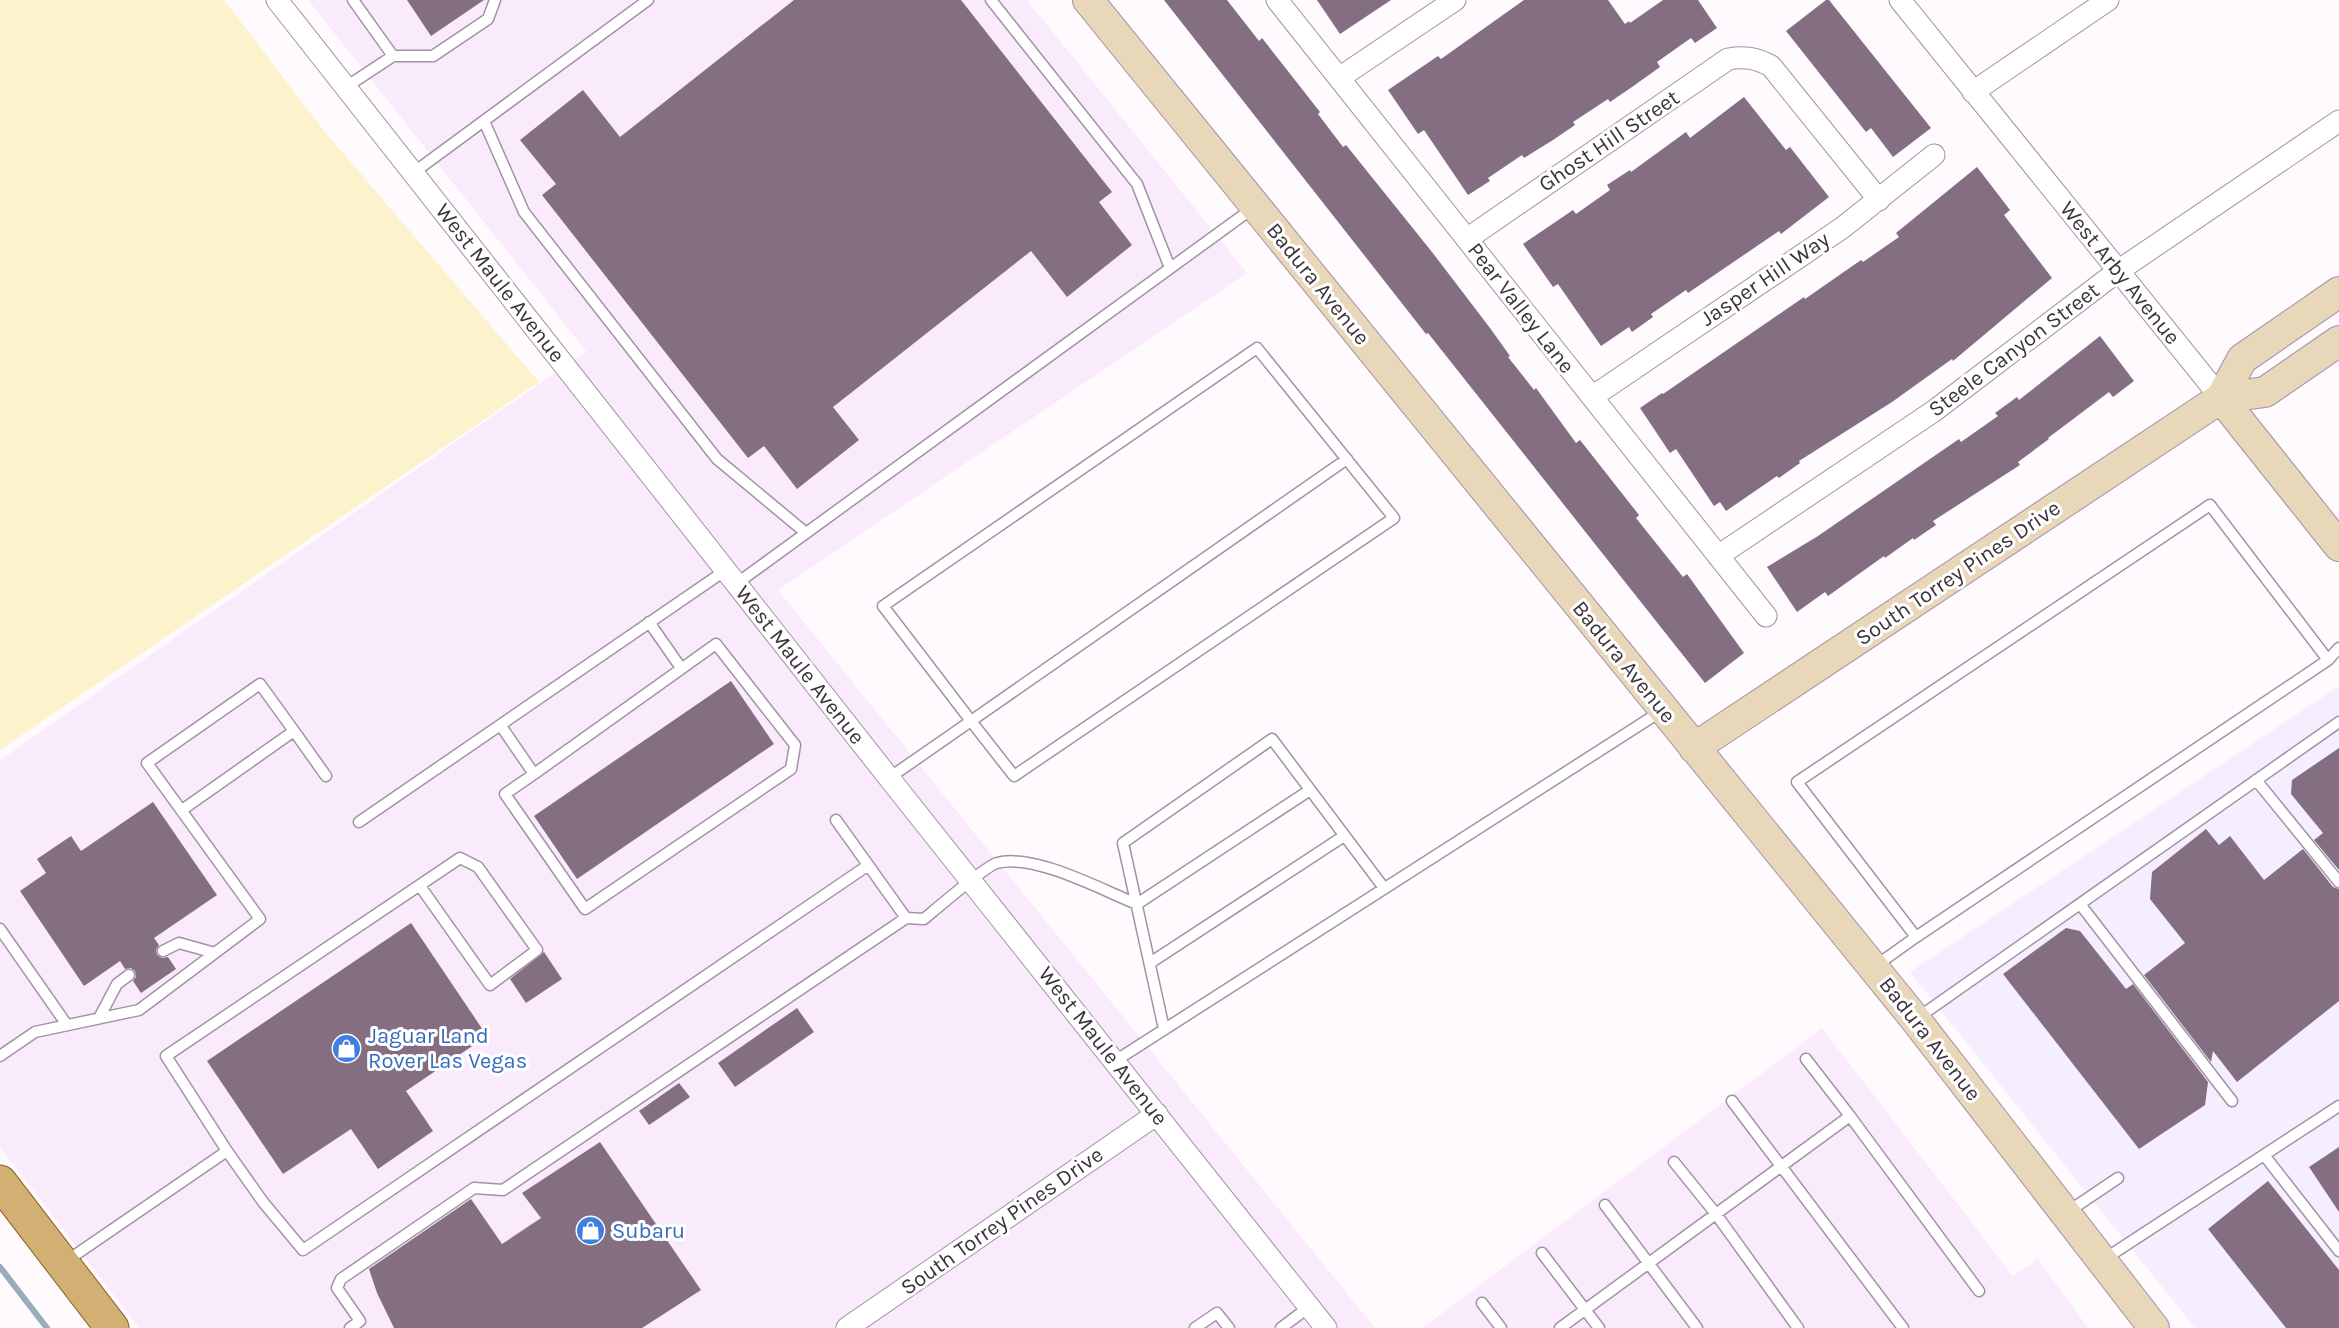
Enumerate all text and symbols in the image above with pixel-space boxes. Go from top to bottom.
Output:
street label: Ghost Hill Street [1534,84,1684,198]
street label: West Arby Avenue [2054,196,2186,350]
street label: West Maule Avenue [430,198,570,368]
street label: Badura Avenue [1261,218,1375,350]
street label: Jasper Hill Way [1696,226,1834,332]
street label: Pear Valley Lane [1462,238,1580,378]
street label: Steele Canyon Street [1924,277,2104,423]
street label: South Torrey Pines Drive [1851,495,2065,651]
street label: West Maule Avenue [730,580,870,750]
street label: Badura Avenue [1567,596,1681,728]
street label: West Maule Avenue [1033,961,1173,1131]
street label: Badura Avenue [1874,972,1986,1106]
place label: Jaguar Land Rover Las Vegas [368,1023,527,1074]
shop icon: Jaguar Land Rover Las Vegas [331,1033,363,1065]
street label: South Torrey Pines Drive [896,1141,1108,1301]
shop icon: Subaru [575,1215,607,1247]
place label: Subaru [612,1218,685,1244]

